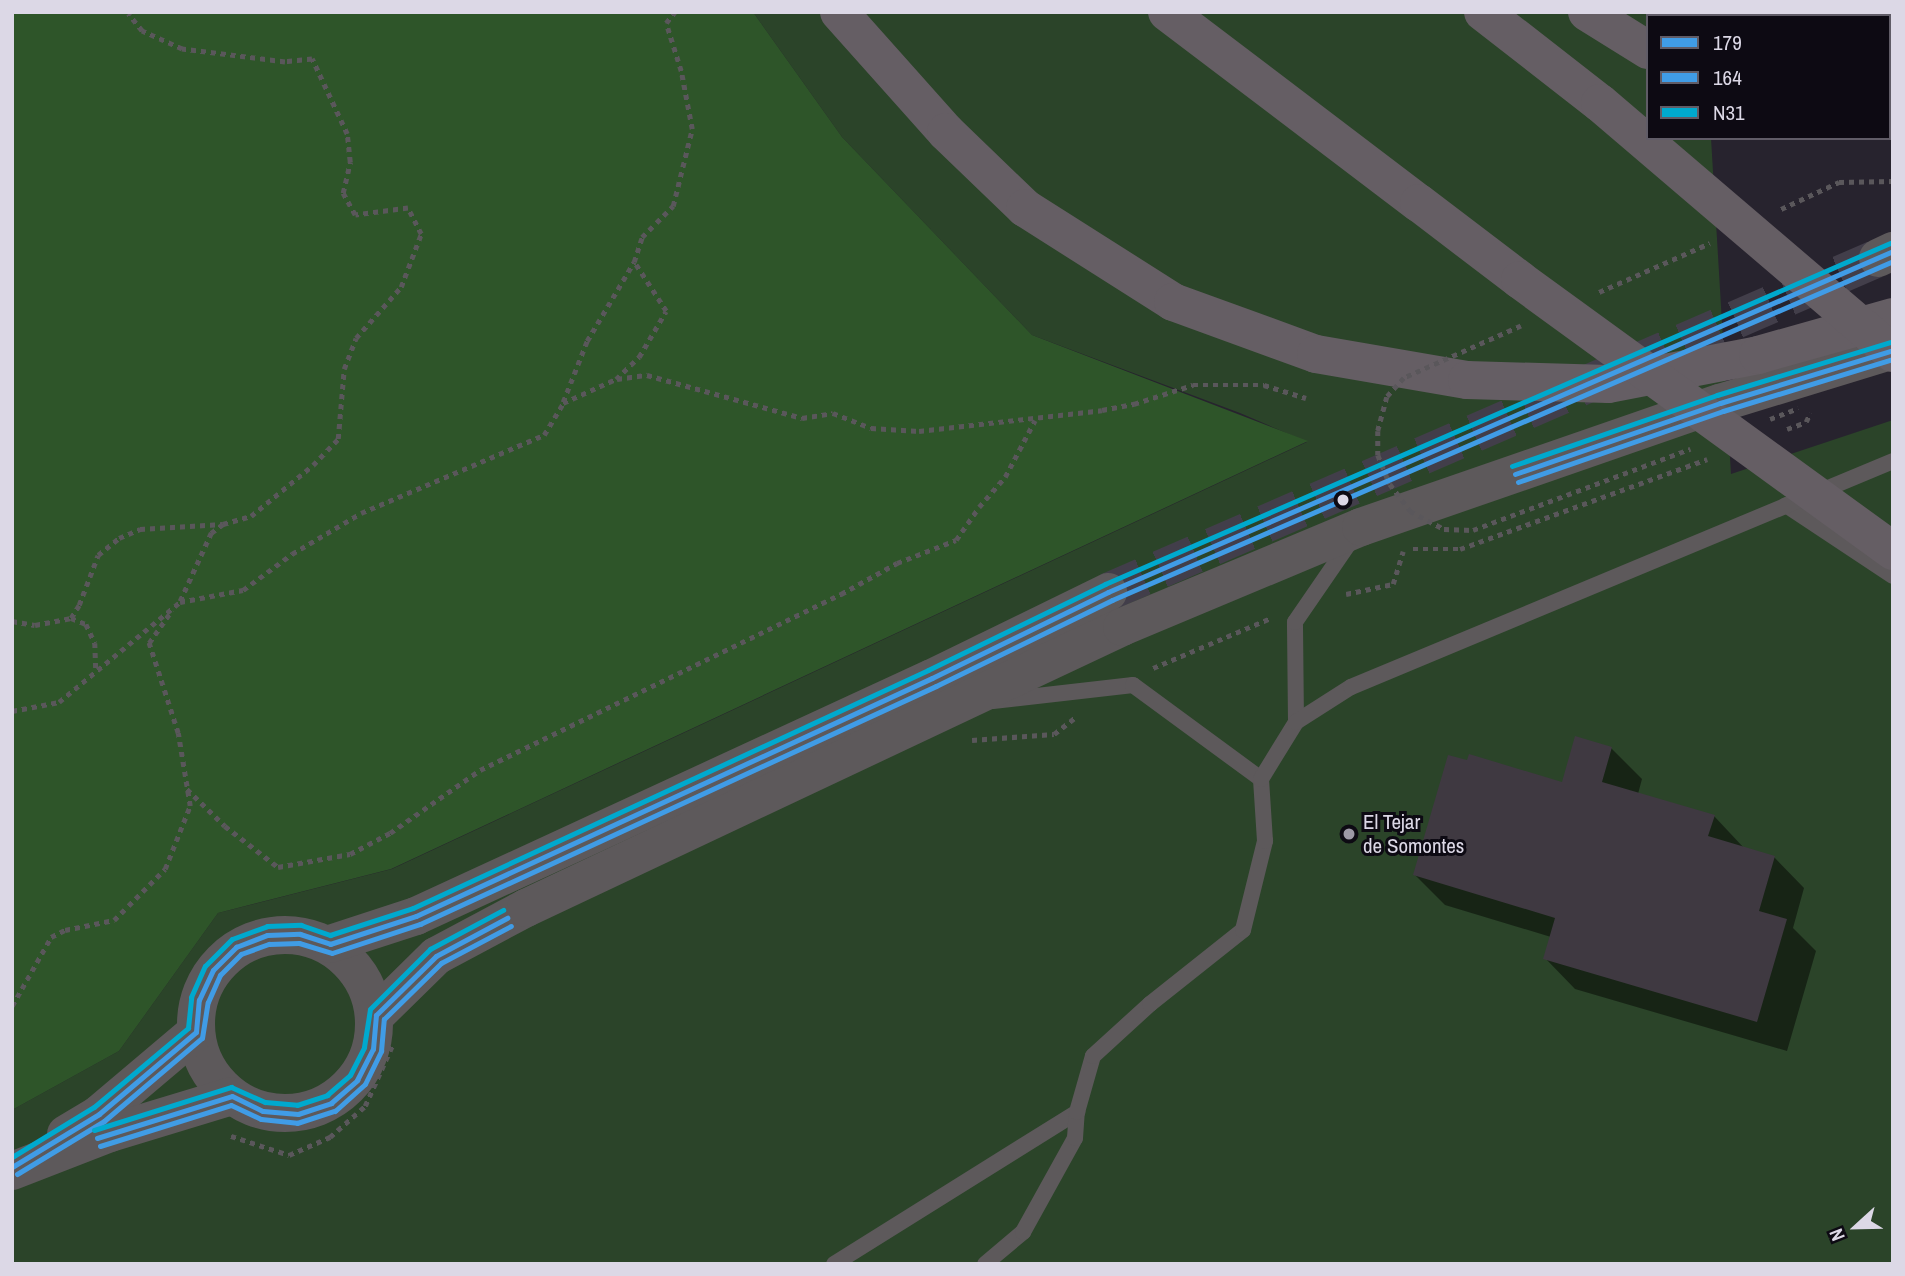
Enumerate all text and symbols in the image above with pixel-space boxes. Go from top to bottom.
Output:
legend [1646,14,1891,140]
text: 179 [1713,28,1742,57]
text: 164 [1713,63,1742,92]
text: N31 [1713,98,1745,127]
unlabelled marker [1336,493,1350,507]
place label: El Tejar de Somontes [1363,809,1464,859]
marker: El Tejar de Somontes [1341,826,1357,842]
north arrow [1821,1192,1891,1262]
text: N [1822,1225,1851,1245]

